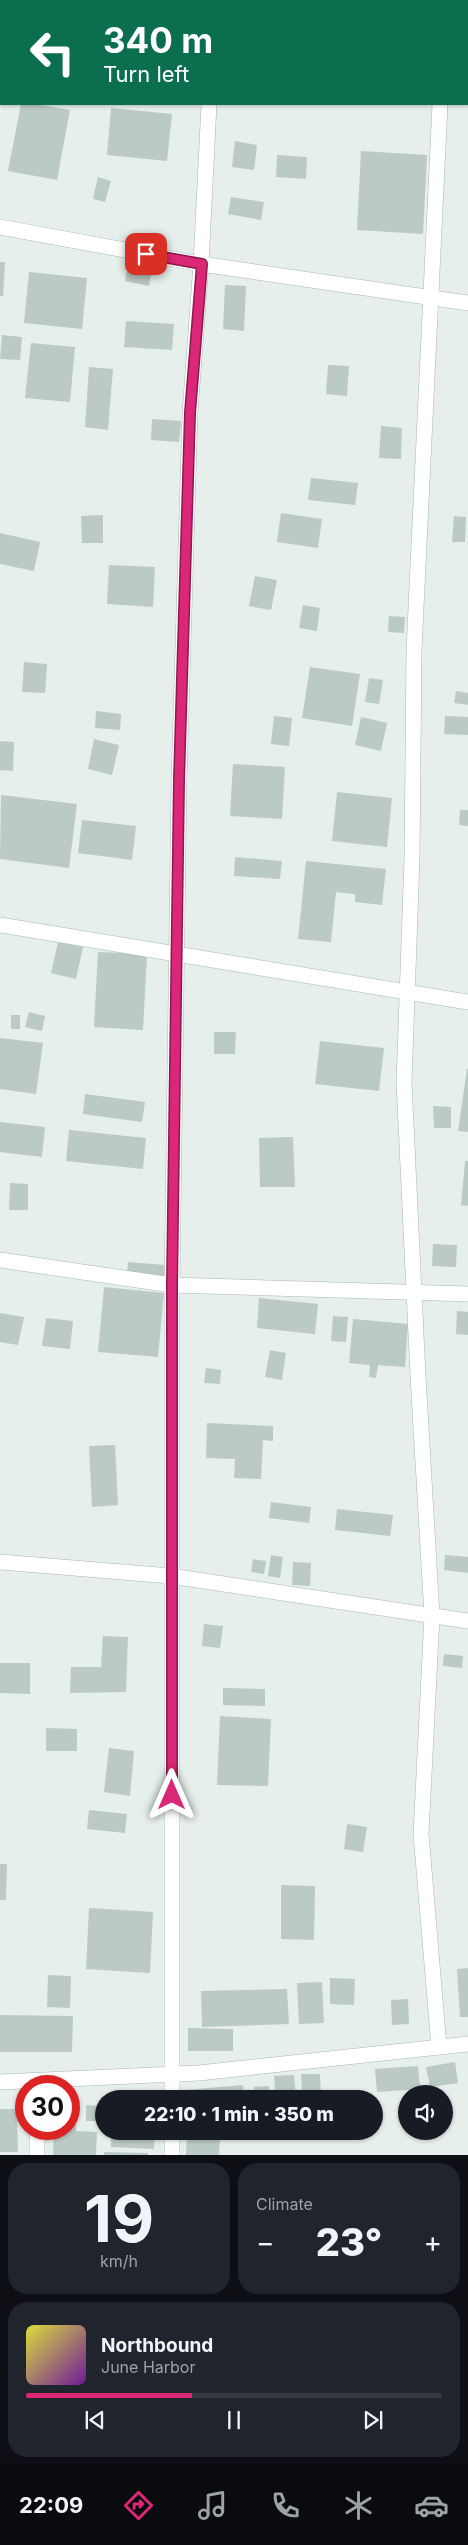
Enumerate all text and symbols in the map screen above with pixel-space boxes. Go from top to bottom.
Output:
text: 340 m [103,19,213,61]
icon: left [20,20,85,85]
text: Turn left [103,61,189,87]
pin [125,233,167,275]
icon: arrive [132,240,160,268]
position arrow [145,1768,197,1820]
speed limit sign: 30 [15,2075,80,2140]
map controls [398,2085,453,2140]
button: sound [398,2085,453,2140]
text: 22:10 · 1 min · 350 m [144,2103,334,2126]
text: 19 [84,2179,154,2258]
text: Climate [256,2194,313,2214]
text: 23° [316,2219,382,2265]
text: − [256,2225,275,2259]
text: + [423,2225,442,2259]
text: km/h [100,2251,138,2271]
text: Northbound [101,2334,213,2357]
text: June Harbor [101,2357,195,2377]
icon: previous [81,2406,109,2434]
icon: pause [220,2406,248,2434]
icon: next [359,2406,387,2434]
icon: directions [121,2488,156,2523]
icon: music [195,2488,230,2523]
icon: phone [268,2488,303,2523]
icon: climate [341,2488,376,2523]
icon: car [414,2488,449,2523]
text: 22:09 [19,2492,83,2518]

